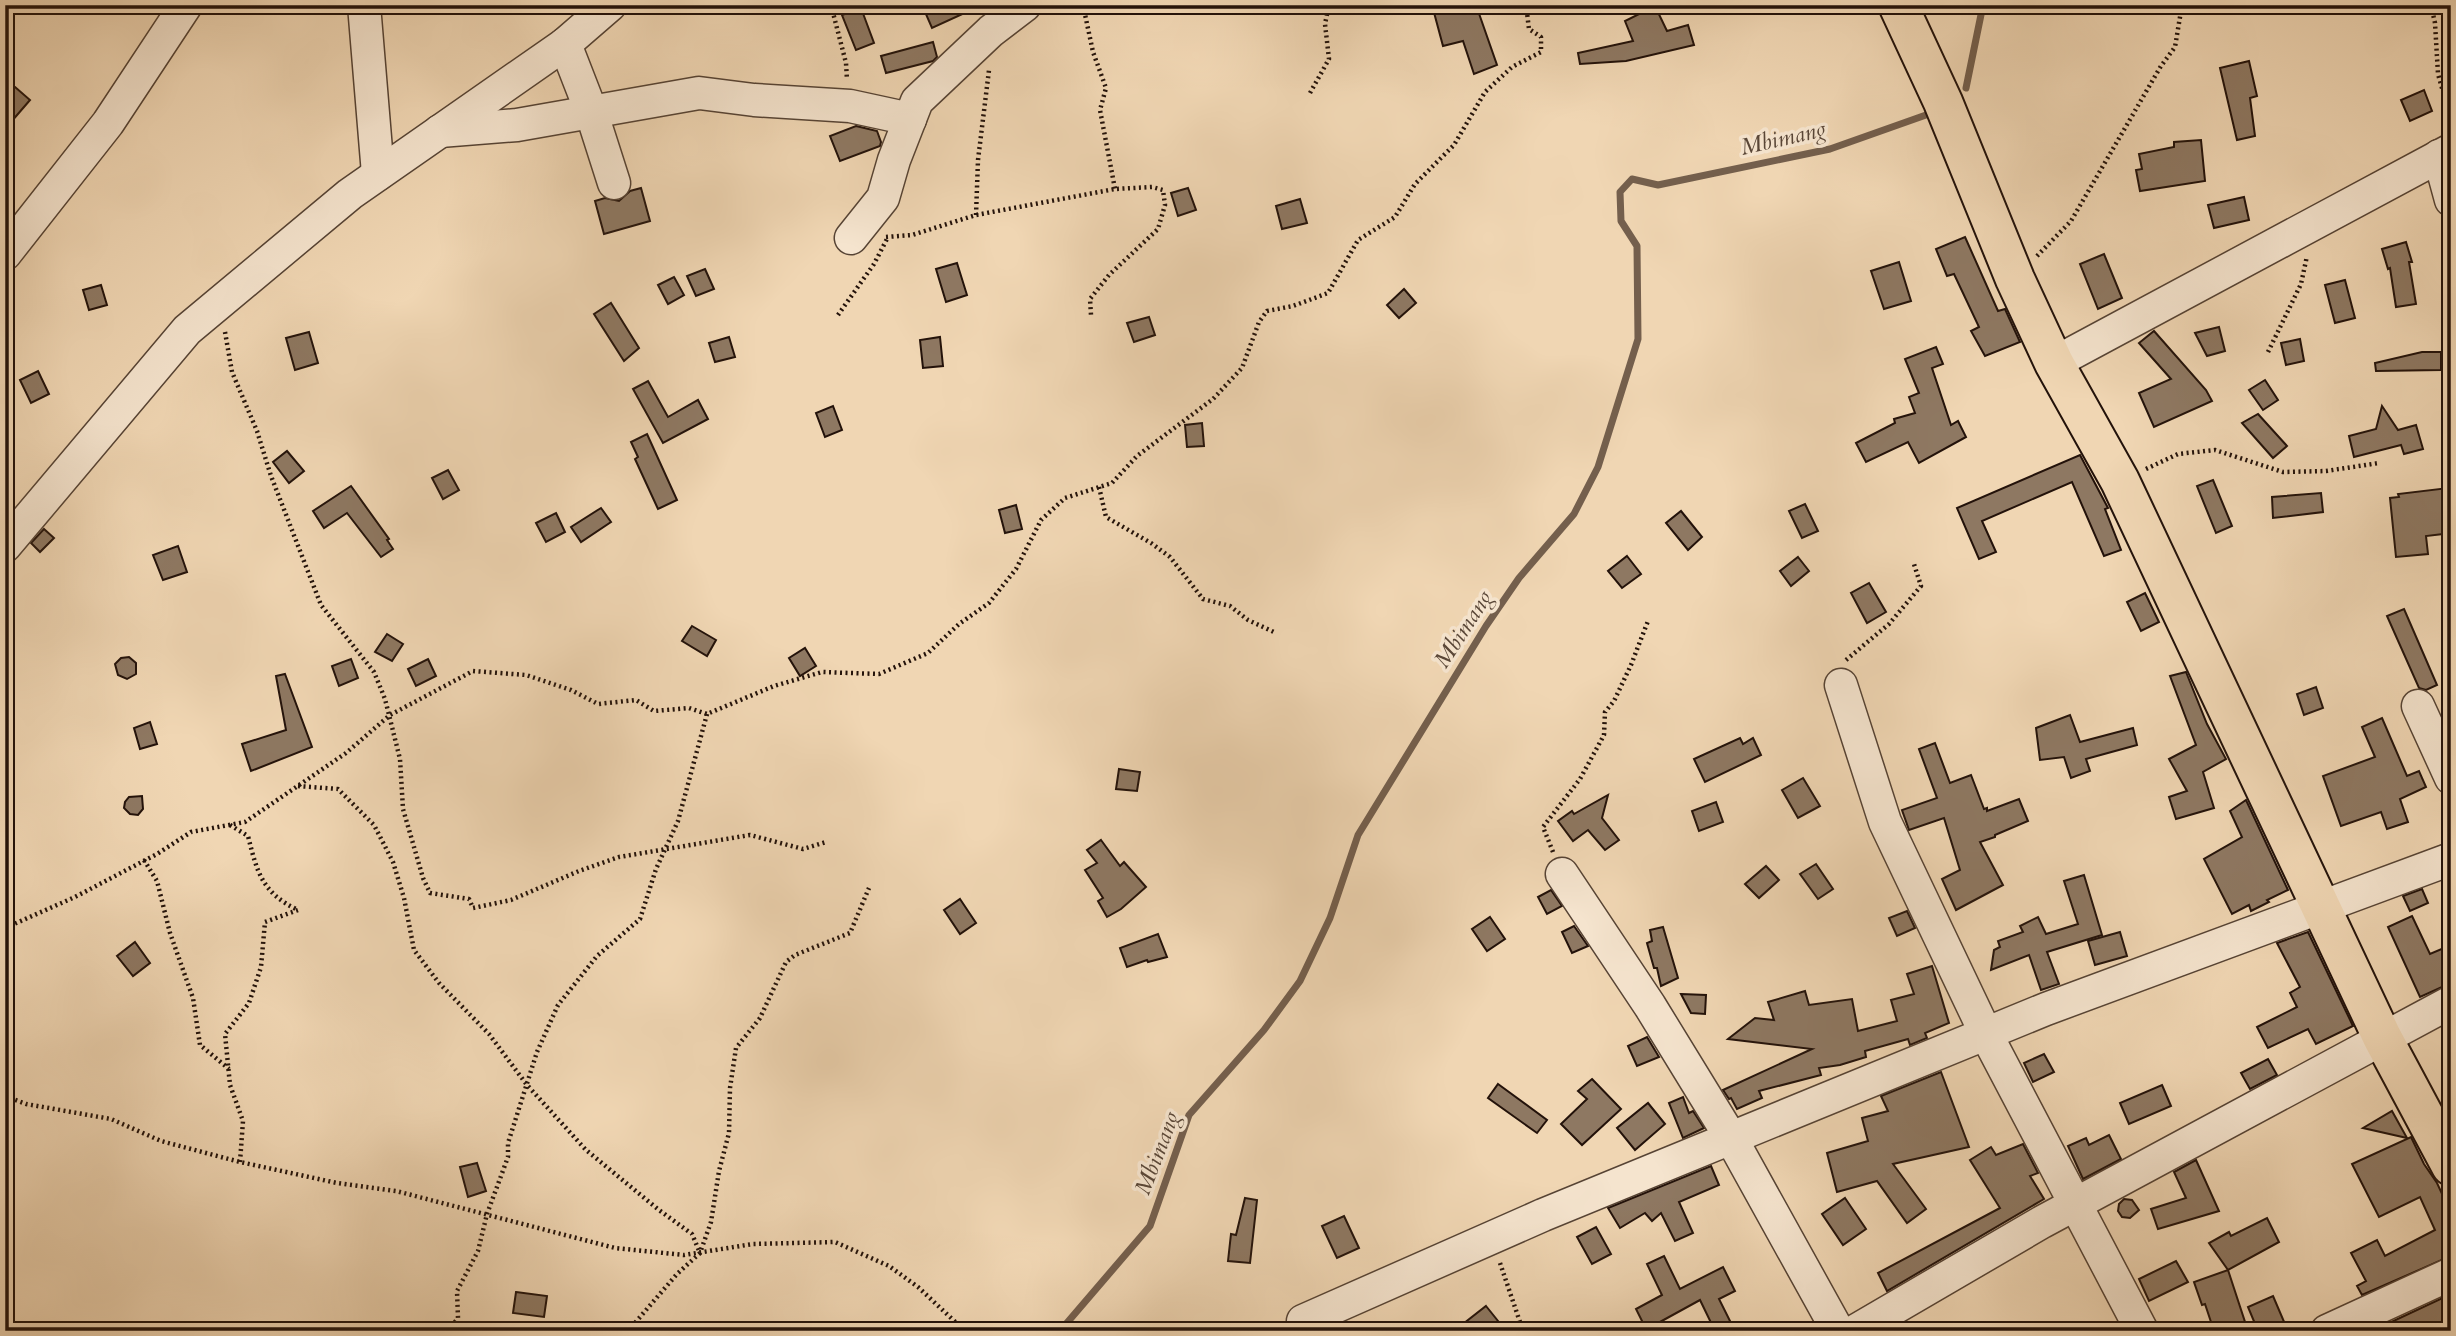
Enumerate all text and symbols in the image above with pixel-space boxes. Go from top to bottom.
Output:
water label: Mbimang [1737,113,1829,163]
water label: Mbimang [1426,584,1500,674]
water label: Mbimang [1127,1106,1187,1199]

